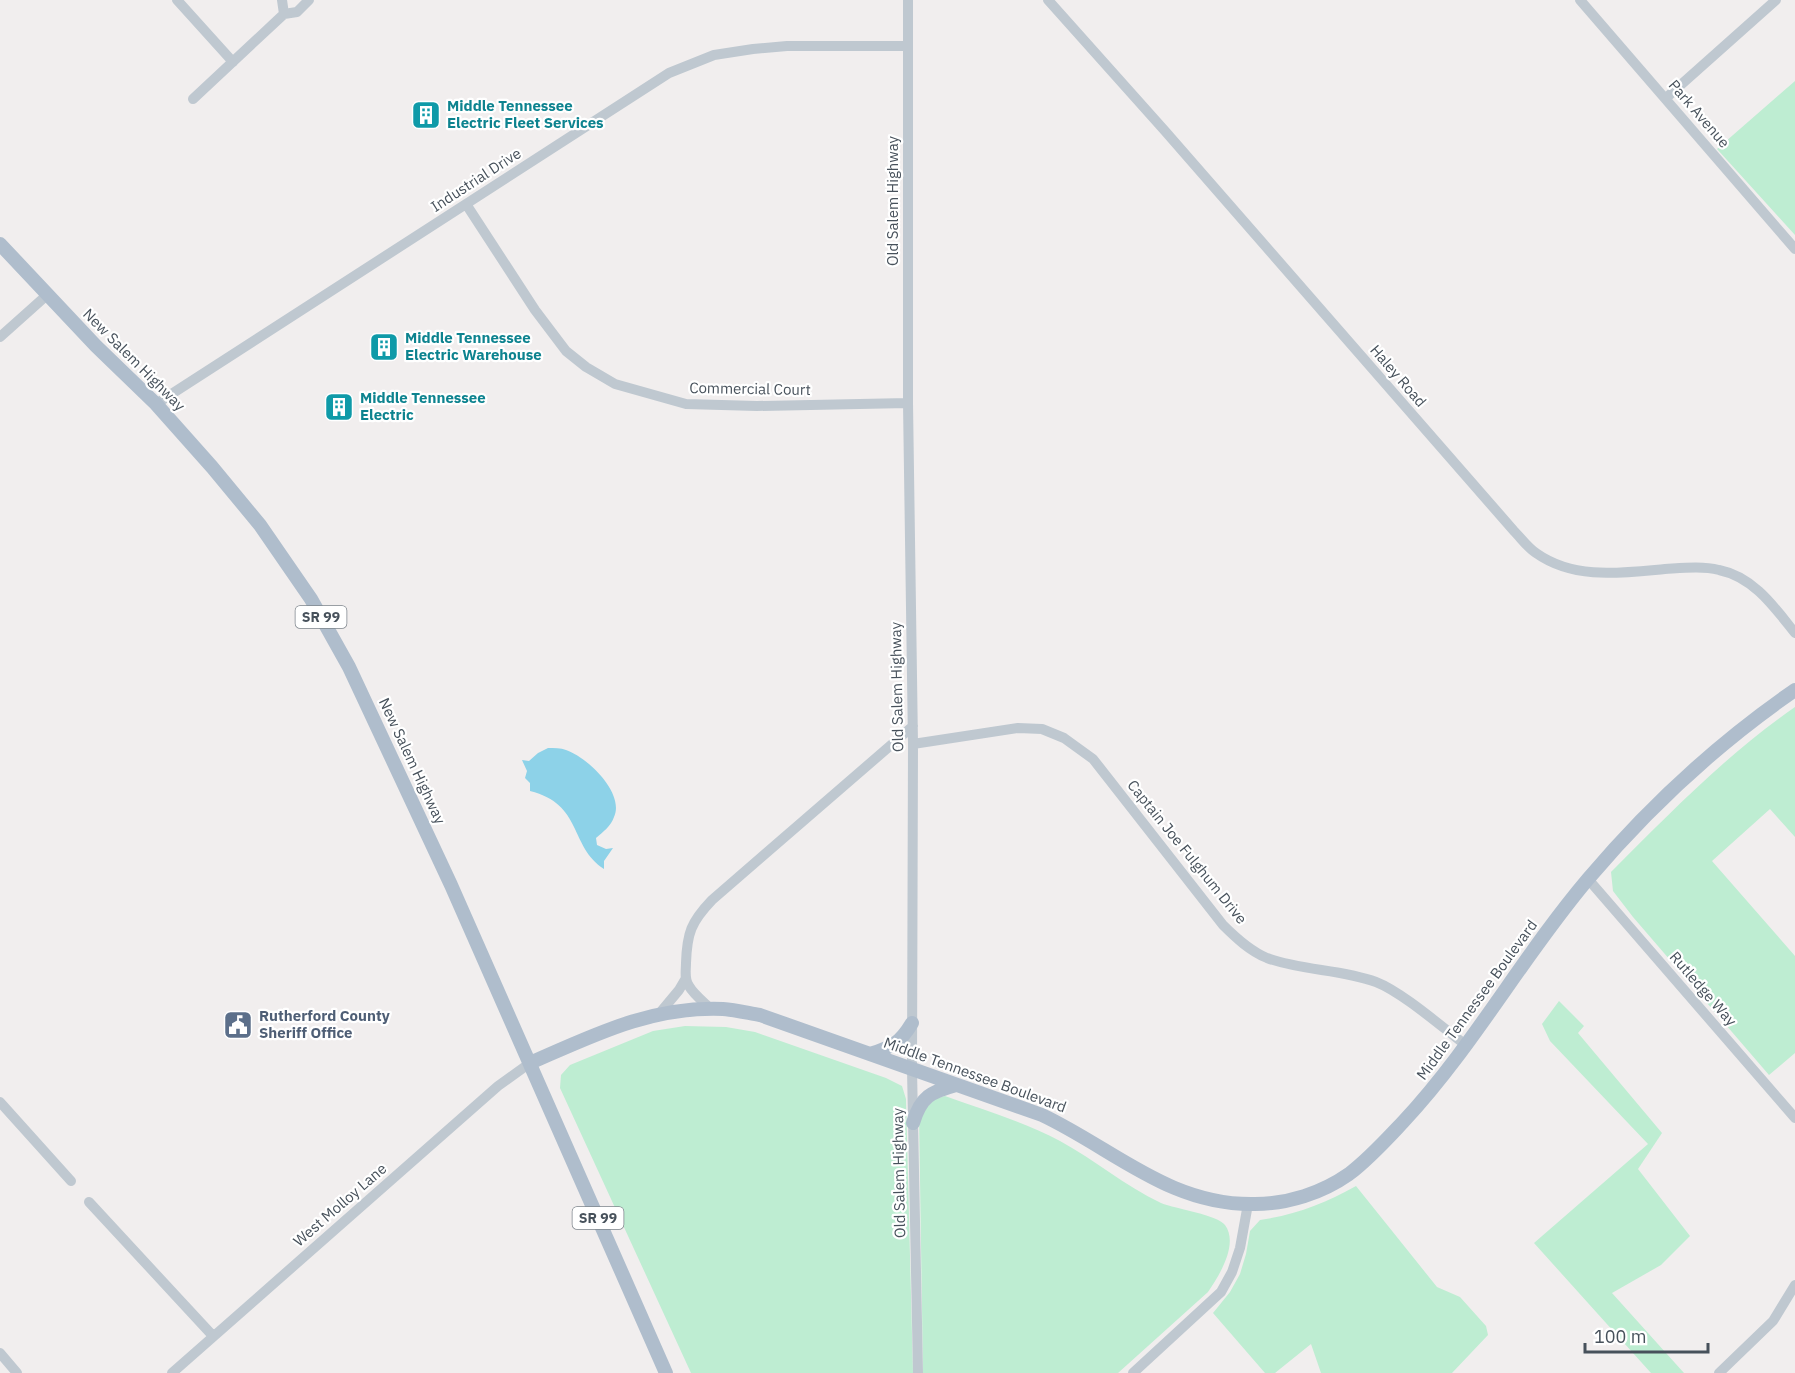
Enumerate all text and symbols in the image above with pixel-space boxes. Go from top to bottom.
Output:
street label: Park Avenue [1665,76,1734,152]
place label: Middle Tennessee Electric Fleet Services [447,96,604,132]
building icon: Middle Tennessee Electric Fleet Services [410,99,442,131]
street label: Old Salem Highway [883,135,902,266]
street label: Industrial Drive [427,143,524,216]
street label: New Salem Highway [79,304,190,415]
place label: Middle Tennessee Electric Warehouse [405,328,542,364]
building icon: Middle Tennessee Electric Warehouse [368,331,400,363]
street label: Haley Road [1366,341,1431,411]
street label: Commercial Court [689,378,811,399]
place label: Middle Tennessee Electric [360,388,486,424]
building icon: Middle Tennessee Electric [323,391,355,423]
road number: SR 99 [296,606,346,628]
street label: Old Salem Highway [886,621,907,752]
street label: New Salem Highway [375,695,450,827]
street label: Captain Joe Fulghum Drive [1123,776,1251,928]
street label: Middle Tennessee Boulevard [1412,916,1541,1083]
street label: Rutledge Way [1666,947,1741,1030]
place label: Rutherford County Sheriff Office [259,1006,390,1042]
public building icon: Rutherford County Sheriff Office [222,1009,254,1041]
street label: Middle Tennessee Boulevard [881,1033,1069,1116]
street label: Old Salem Highway [888,1107,909,1238]
street label: West Molloy Lane [289,1159,390,1250]
road number: SR 99 [572,1207,624,1229]
scale bar [1585,1316,1708,1354]
text: 100 m [1594,1325,1646,1348]

